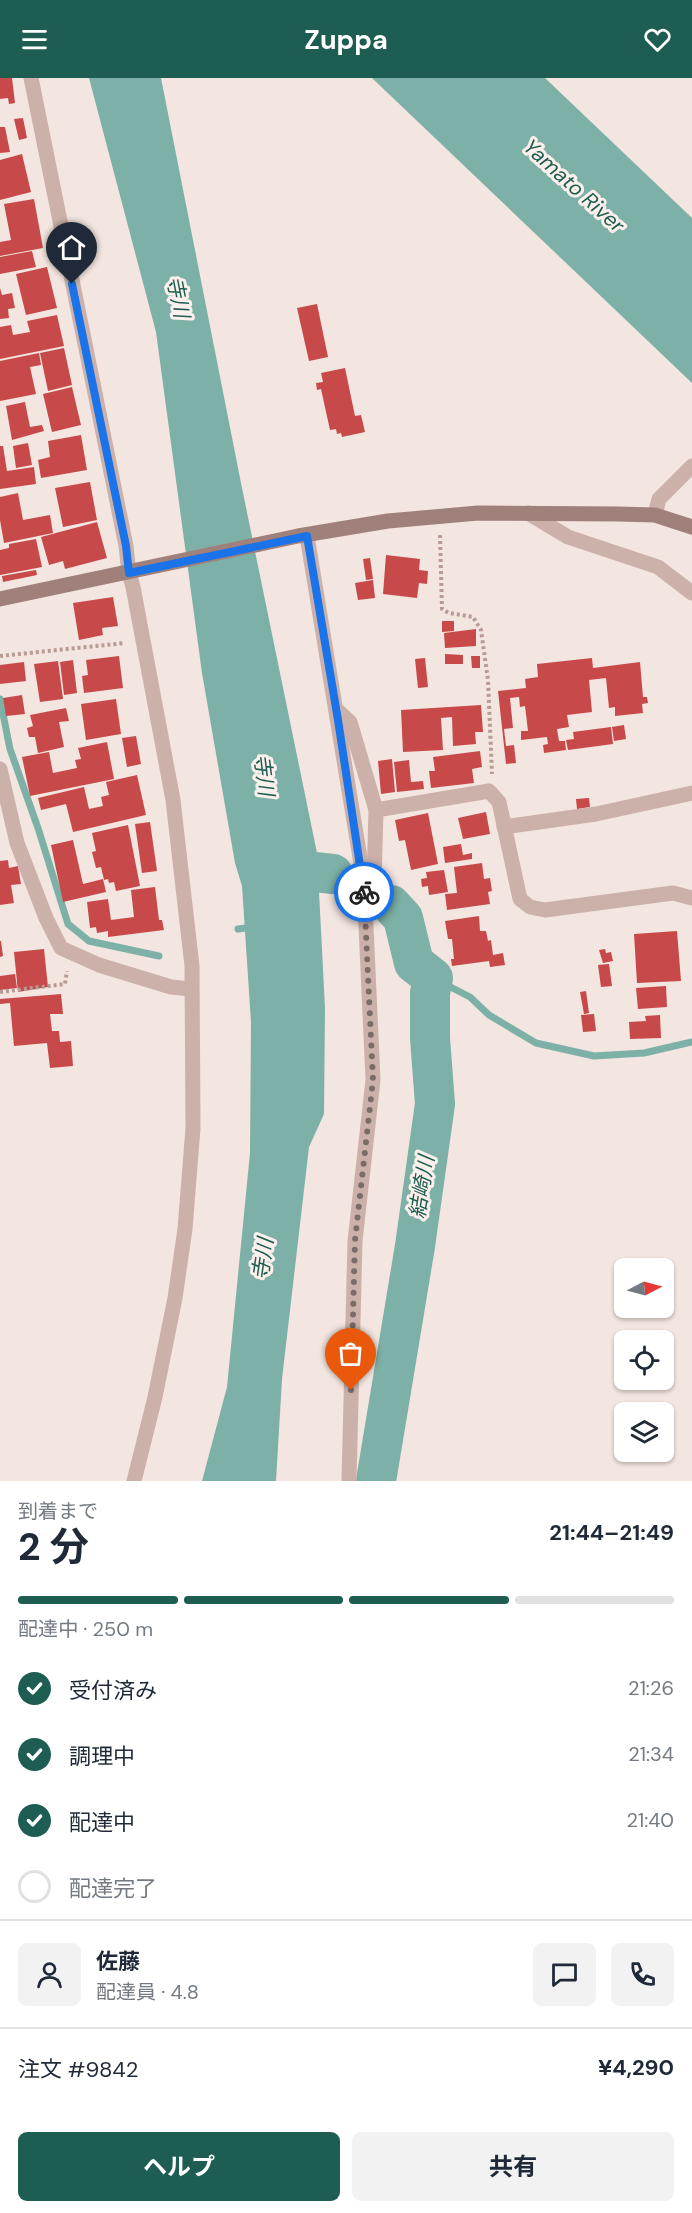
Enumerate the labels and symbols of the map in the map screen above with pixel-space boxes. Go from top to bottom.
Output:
water label: Yamato River [517,133,632,240]
pin [46,222,97,284]
water label: 寺川 [160,274,196,322]
water label: 寺川 [248,752,281,800]
courier [334,862,394,922]
water label: 結崎川 [403,1152,441,1220]
water label: 寺川 [246,1234,280,1282]
north arrow [614,1258,674,1318]
pin [325,1328,376,1390]

